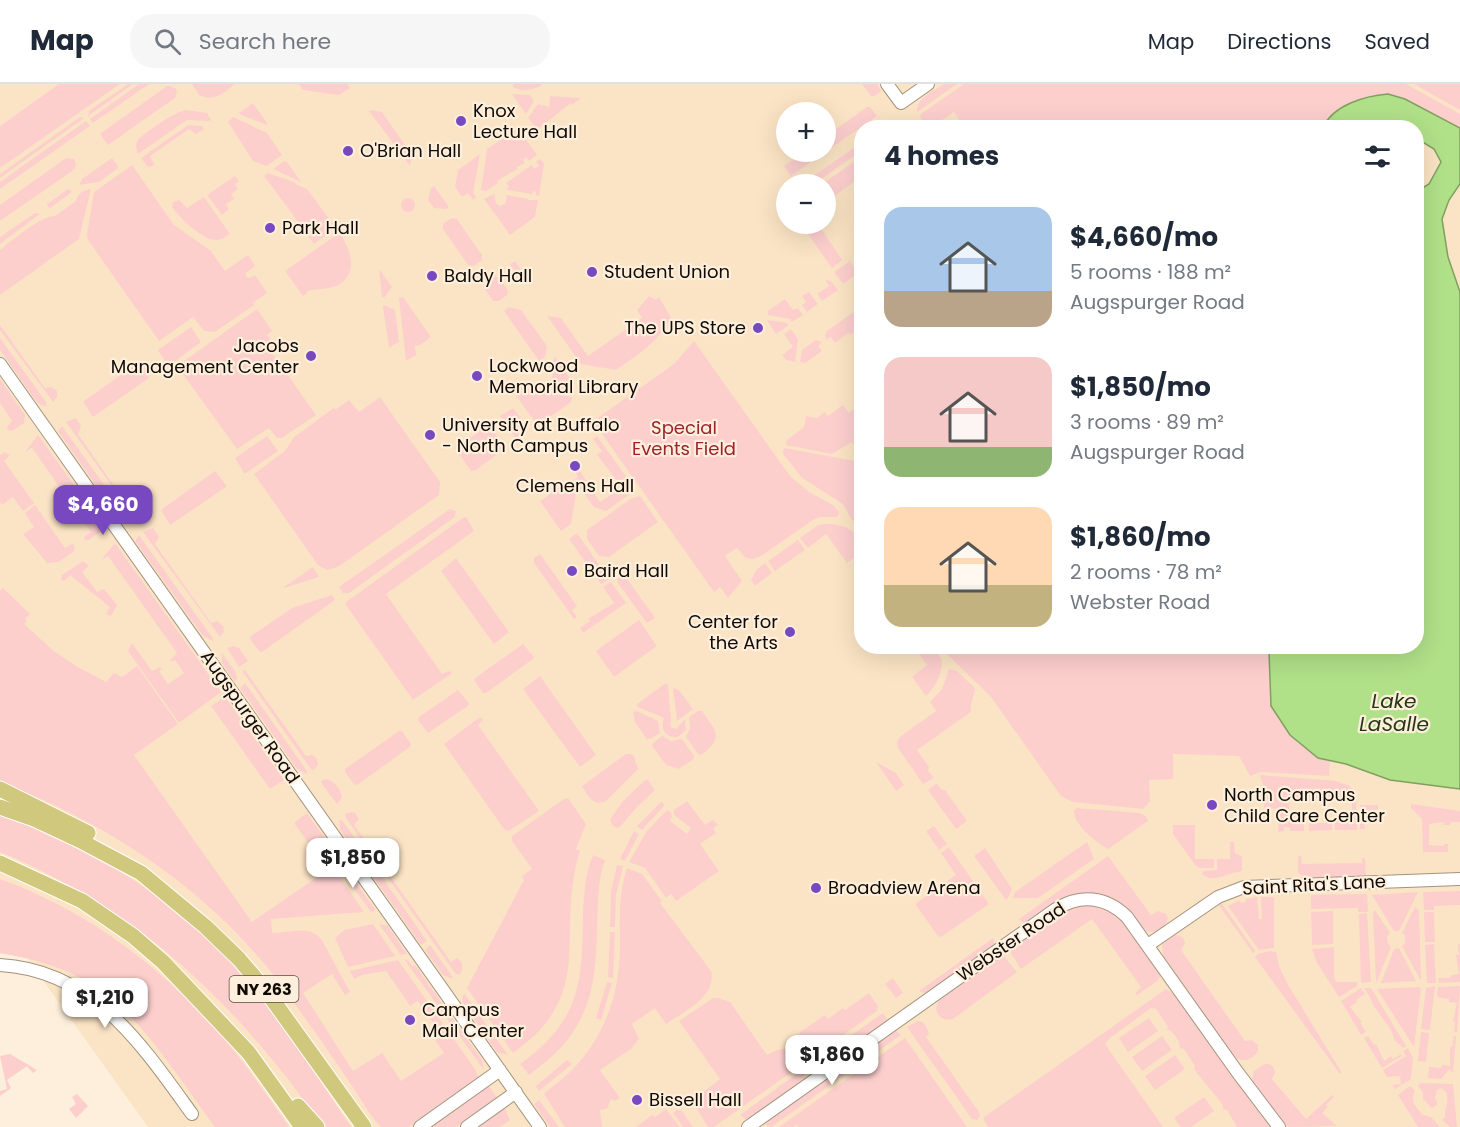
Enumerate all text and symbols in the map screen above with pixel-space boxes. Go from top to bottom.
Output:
search box [130,14,550,68]
text: Map [30,21,94,60]
icon: search [151,25,184,58]
text: Search here [199,26,331,57]
text: Map [1148,27,1194,56]
text: Directions [1227,27,1331,56]
text: Saved [1364,27,1430,56]
place label: Knox Lecture Hall [473,98,577,144]
map controls [776,102,836,234]
button: + [776,102,836,162]
marker: Knox Lecture Hall [454,114,468,128]
place label: O'Brian Hall [360,138,461,163]
text: 4 homes [884,138,999,174]
icon: filters [1361,140,1394,173]
marker: O'Brian Hall [341,144,355,158]
button: − [776,174,836,234]
place label: Park Hall [282,215,359,240]
text: $4,660/mo [1070,219,1218,255]
marker: Park Hall [263,221,277,235]
icon: home [932,231,1004,303]
text: 5 rooms · 188 m² [1070,258,1231,286]
place label: Student Union [604,259,730,284]
place label: Baldy Hall [444,263,532,288]
marker: Student Union [585,265,599,279]
marker: Baldy Hall [425,269,439,283]
text: Augspurger Road [1070,288,1245,316]
place label: The UPS Store [624,315,746,340]
marker: The UPS Store [751,321,765,335]
place label: Jacobs Management Center [111,333,299,379]
marker: Jacobs Management Center [304,349,318,363]
place label: Lockwood Memorial Library [489,353,638,399]
marker: Lockwood Memorial Library [470,369,484,383]
text: $1,850/mo [1070,369,1211,405]
icon: home [932,381,1004,453]
text: 3 rooms · 89 m² [1070,408,1224,436]
place label: University at Buffalo - North Campus [442,412,619,458]
park label: Special Events Field [632,415,736,461]
marker: University at Buffalo - North Campus [423,428,437,442]
text: Augspurger Road [1070,438,1245,466]
marker: Clemens Hall [568,459,582,473]
place label: Clemens Hall [516,473,634,498]
pin: $4,660 [54,485,152,536]
text: $4,660 [68,490,138,518]
text: $1,860/mo [1070,519,1211,555]
icon: home [932,531,1004,603]
place label: Baird Hall [584,558,669,583]
text: 2 rooms · 78 m² [1070,558,1222,586]
marker: Baird Hall [565,564,579,578]
text: Webster Road [1070,588,1210,616]
place label: Center for the Arts [688,609,778,655]
marker: Center for the Arts [783,625,797,639]
street label: Augspurger Road [195,645,306,788]
water label: Lake LaSalle [1359,687,1429,738]
place label: North Campus Child Care Center [1224,782,1385,828]
marker: North Campus Child Care Center [1205,798,1219,812]
pin: $1,850 [304,838,402,889]
text: $1,850 [320,843,386,871]
street label: Saint Rita's Lane [1242,868,1386,901]
place label: Broadview Arena [828,875,981,900]
marker: Broadview Arena [809,881,823,895]
street label: Webster Road [951,896,1070,987]
road number: NY 263 [230,976,298,1002]
pin: $1,210 [56,978,154,1029]
text: $1,210 [76,983,134,1011]
place label: Campus Mail Center [422,997,525,1043]
marker: Campus Mail Center [403,1013,417,1027]
pin: $1,860 [783,1035,881,1086]
text: $1,860 [799,1040,865,1068]
place label: Bissell Hall [649,1087,742,1112]
marker: Bissell Hall [630,1093,644,1107]

